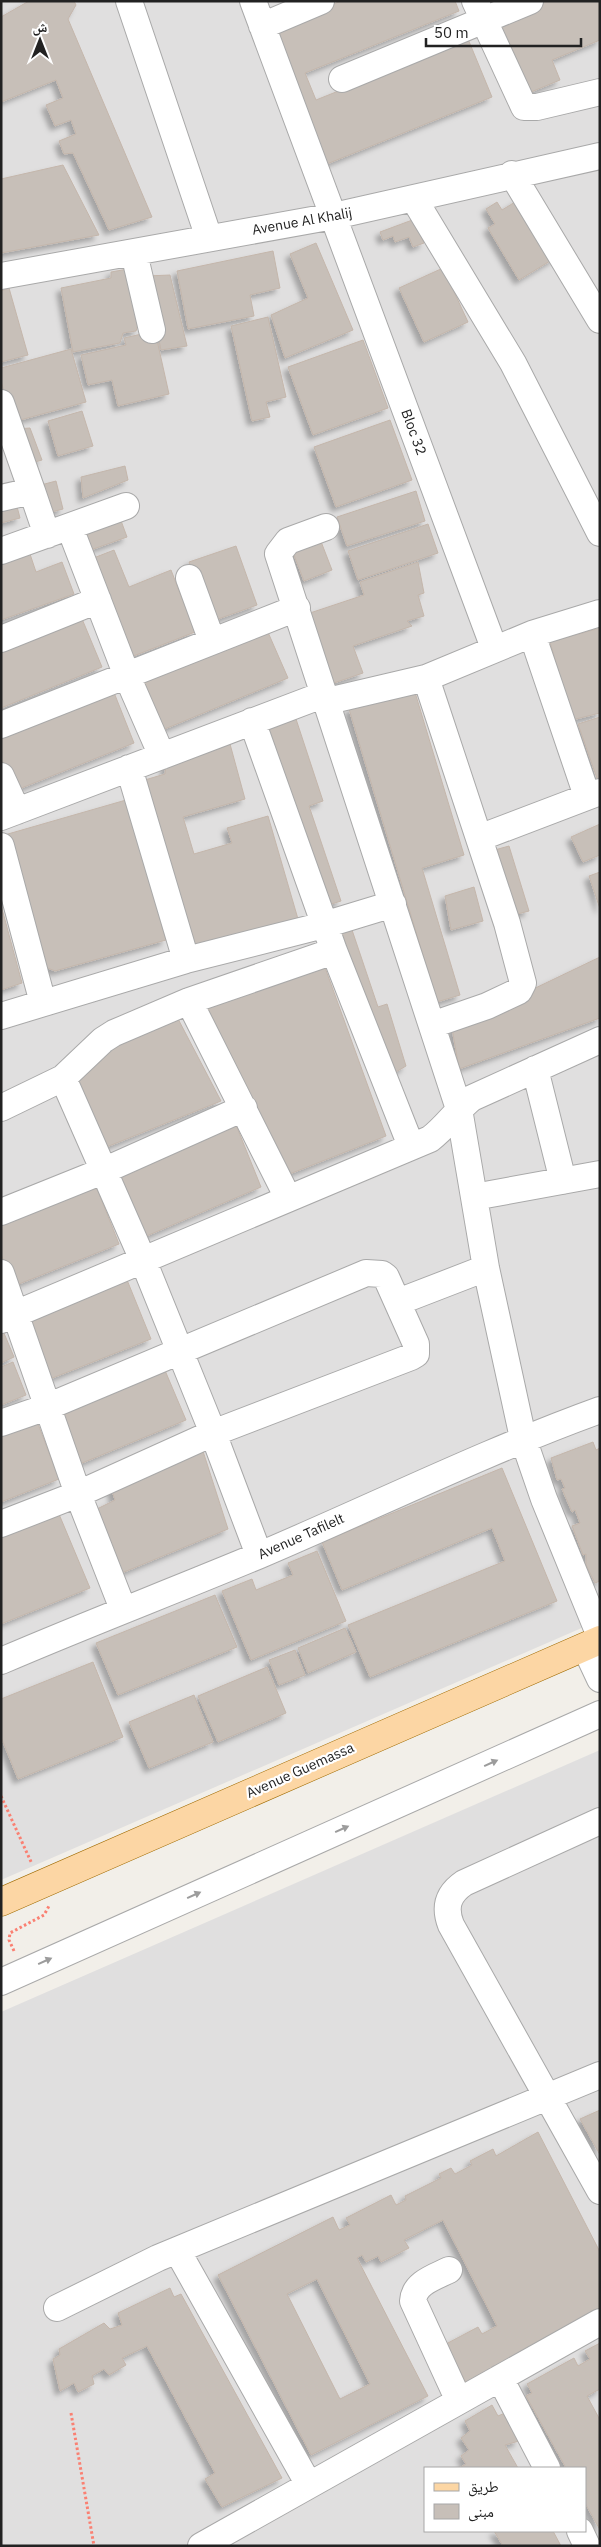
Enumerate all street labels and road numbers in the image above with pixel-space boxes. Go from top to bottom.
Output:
street label: Avenue Al Khalij [251,203,353,239]
street label: Bloc 32 [397,406,431,458]
street label: Avenue Tafilelt [255,1509,347,1563]
street label: Avenue Guemassa [243,1738,357,1802]

